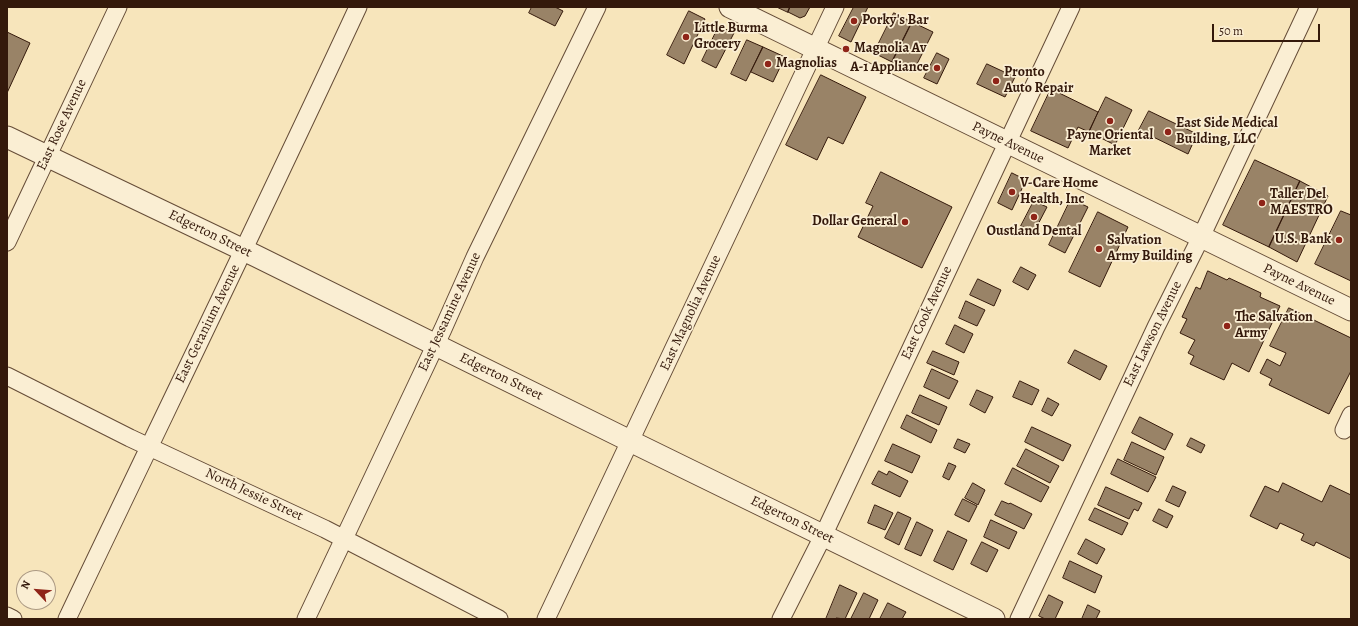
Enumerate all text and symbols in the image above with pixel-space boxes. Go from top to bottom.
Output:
place label: Porky's Bar [862,13,929,29]
marker: Porky's Bar [849,16,859,26]
scale bar [1214,16,1322,42]
place label: Little Burma Grocery [694,21,768,54]
text: 50 m [1219,23,1243,39]
marker: Little Burma Grocery [681,32,691,42]
place label: Magnolia Av [854,41,927,57]
marker: Magnolia Av [841,44,851,54]
place label: Magnolias [776,56,837,72]
marker: Magnolias [763,59,773,69]
place label: A-1 Appliance [850,60,929,76]
marker: A-1 Appliance [932,63,942,73]
place label: Pronto Auto Repair [1004,65,1074,98]
marker: Pronto Auto Repair [991,76,1001,86]
street label: East Rose Avenue [33,77,91,173]
marker: Payne Oriental Market [1105,116,1115,126]
place label: East Side Medical Building, LLC [1176,116,1278,148]
street label: Payne Avenue [969,118,1047,168]
marker: East Side Medical Building, LLC [1163,127,1173,137]
place label: Payne Oriental Market [1067,128,1153,160]
place label: V-Care Home Health, Inc [1020,176,1098,208]
marker: V-Care Home Health, Inc [1007,187,1017,197]
place label: Taller Del MAESTRO [1270,187,1333,220]
marker: Taller Del MAESTRO [1257,198,1267,208]
street label: Edgerton Street [166,207,254,261]
marker: Oustland Dental [1029,212,1039,222]
place label: Dollar General [812,214,897,230]
marker: Dollar General [900,217,910,227]
place label: Oustland Dental [987,224,1081,240]
place label: U.S. Bank [1275,232,1331,248]
place label: Salvation Army Building [1107,233,1192,266]
marker: U.S. Bank [1334,235,1344,245]
marker: Salvation Army Building [1094,244,1104,254]
street label: East Jessamine Avenue [415,250,485,374]
street label: East Magnolia Avenue [657,252,725,374]
street label: Payne Avenue [1260,260,1338,310]
street label: East Geranium Avenue [172,262,244,386]
street label: East Cook Avenue [898,264,956,362]
street label: East Lawson Avenue [1120,278,1186,390]
place label: The Salvation Army [1235,310,1313,342]
marker: The Salvation Army [1222,321,1232,331]
street label: Edgerton Street [457,350,545,404]
street label: North Jessie Street [202,465,306,525]
street label: Edgerton Street [748,493,836,547]
north arrow [16,570,56,610]
text: N [17,578,34,592]

